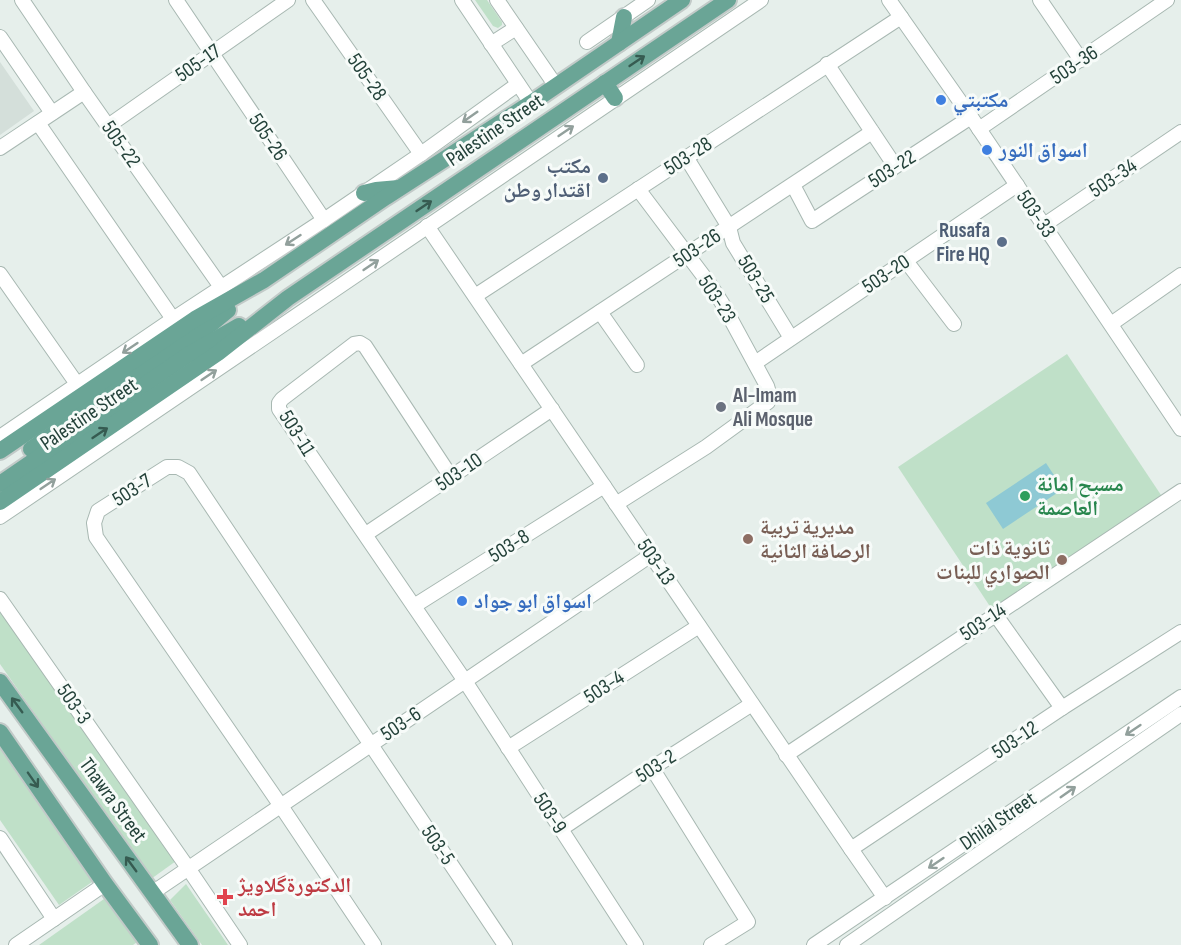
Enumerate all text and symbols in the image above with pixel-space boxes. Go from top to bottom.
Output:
street label: 505-17 [170,38,226,87]
street label: 503-36 [1045,40,1103,90]
street label: 505-28 [342,49,392,105]
one-way arrow [629,55,645,67]
street label: Palestine Street [442,88,548,172]
place label: مكتبتي [953,88,1008,116]
marker: مكتبتي [934,93,948,107]
street label: 505-26 [243,109,293,165]
one-way arrow [463,111,479,123]
street label: 505-22 [96,116,146,172]
one-way arrow [558,125,574,137]
street label: 503-28 [659,131,717,181]
place label: اسواق النور [998,138,1088,163]
marker: اسواق النور [980,143,994,157]
street label: 503-22 [864,144,920,194]
street label: 503-34 [1084,153,1142,203]
place label: مكتب اقتدار وطن [504,154,591,203]
marker: مكتب اقتدار وطن [596,171,610,185]
street label: 503-33 [1011,185,1061,243]
one-way arrow [415,200,431,212]
place label: Rusafa Fire HQ [936,218,990,267]
street label: 503-26 [668,223,726,273]
one-way arrow [285,235,302,247]
marker: Rusafa Fire HQ [995,235,1009,249]
street label: 503-20 [857,249,915,299]
street label: 503-25 [732,251,780,307]
one-way arrow [362,259,378,271]
street label: 503-23 [692,270,742,328]
one-way arrow [123,342,139,354]
one-way arrow [201,369,217,381]
street label: Palestine Street [36,372,142,456]
place label: Al-Imam Ali Mosque [732,383,813,432]
marker: Al-Imam Ali Mosque [714,400,728,414]
street label: 503-11 [273,406,321,461]
one-way arrow [92,427,108,439]
street label: 503-10 [431,447,487,497]
street label: 503-7 [108,468,157,512]
place label: مسبح امانة العاصمة [1037,472,1124,521]
one-way arrow [40,478,56,490]
marker: مسبح امانة العاصمة [1018,489,1032,503]
place label: مديرية تربية الرصافة الثانية [760,515,871,564]
street label: 503-8 [484,524,534,568]
marker: مديرية تربية الرصافة الثانية [741,532,755,546]
street label: 503-13 [632,534,680,590]
place label: ثانوية ذات الصواري للبنات [936,536,1050,588]
marker: ثانوية ذات الصواري للبنات [1055,553,1069,567]
place label: اسواق ابو جواد [474,589,592,614]
marker: اسواق ابو جواد [455,594,469,608]
street label: 503-14 [955,597,1011,646]
street label: 503-4 [579,665,629,709]
street label: 503-3 [51,679,97,729]
one-way arrow [11,698,23,714]
street label: 503-6 [376,701,426,747]
street label: 503-12 [987,716,1043,764]
one-way arrow [1125,724,1141,736]
street label: 503-2 [631,744,681,788]
street label: Thawra Street [74,753,152,847]
one-way arrow [27,772,39,788]
street label: Dhilal Street [955,786,1041,856]
one-way arrow [1059,786,1076,798]
street label: 503-9 [528,788,572,838]
street label: 503-5 [416,820,460,870]
one-way arrow [124,856,137,872]
one-way arrow [929,857,945,869]
place label: الدكتورةگلاويژ احمد [237,873,351,922]
marker: الدكتورةگلاويژ احمد [216,888,234,906]

